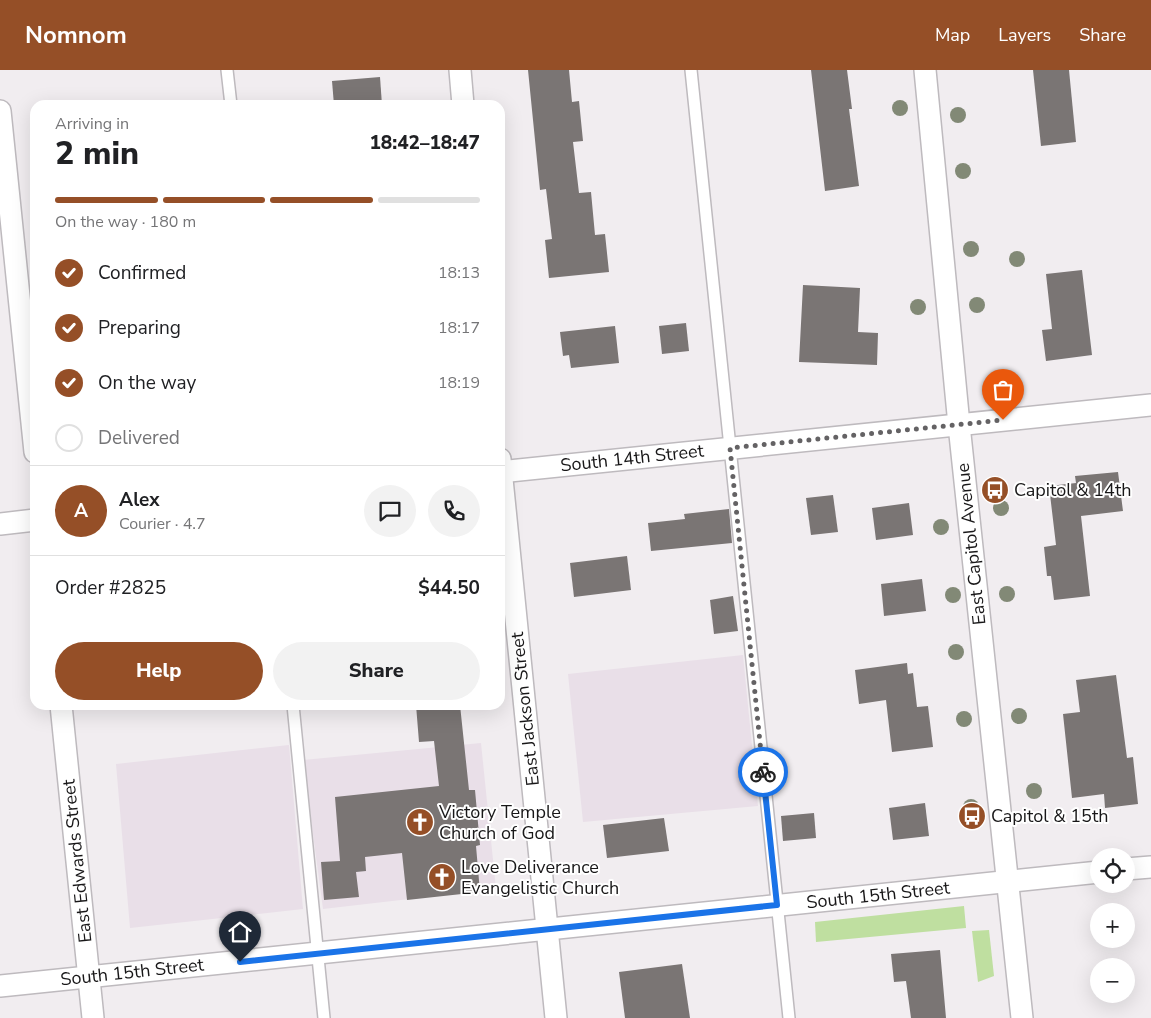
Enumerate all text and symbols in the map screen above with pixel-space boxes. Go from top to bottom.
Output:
text: Nomnom [25,19,127,51]
text: Map [935,23,970,47]
text: Layers [998,23,1051,47]
text: Share [1079,23,1126,47]
text: Arriving in [55,113,129,135]
text: 18:42–18:47 [369,130,480,156]
text: 2 min [55,132,139,175]
text: On the way · 180 m [55,211,196,233]
icon: check [55,259,83,287]
text: Confirmed [98,260,186,286]
text: 18:13 [438,262,480,284]
icon: check [55,314,83,342]
text: Preparing [98,315,181,341]
text: 18:17 [438,317,480,339]
icon: check [55,369,83,397]
pin [982,369,1024,420]
text: On the way [98,370,196,396]
text: 18:19 [438,372,480,394]
icon: bag [989,376,1017,404]
text: Delivered [98,425,180,451]
street label: South 14th Street [559,438,706,477]
street label: East Capitol Avenue [951,462,991,626]
bus stop icon: Capitol & 14th [980,475,1010,505]
place label: Capitol & 14th [1014,478,1131,502]
button: chat [364,485,416,537]
button: phone [428,485,480,537]
text: Alex [119,487,160,513]
text: A [74,498,88,524]
text: Courier · 4.7 [119,513,205,535]
text: Order #2825 [55,575,166,601]
text: $44.50 [418,575,480,601]
street label: East Jackson Street [505,630,545,787]
button: Help [55,642,263,700]
button: Share [273,642,480,700]
courier [738,747,788,797]
icon: bike [749,758,777,786]
street label: East Edwards Street [56,777,98,944]
place label: Victory Temple Church of God [438,800,561,845]
bus stop icon: Capitol & 15th [957,801,987,831]
place label: Capitol & 15th [991,804,1108,828]
church icon: Victory Temple Church of God [405,807,435,837]
map controls [1090,848,1135,1003]
button: locate [1090,848,1135,893]
place label: Love Deliverance Evangelistic Church [461,855,619,900]
church icon: Love Deliverance Evangelistic Church [427,862,457,892]
street label: South 15th Street [805,875,952,914]
button: + [1090,903,1135,948]
pin [219,911,261,962]
icon: home [226,918,254,946]
street label: South 15th Street [59,952,206,991]
button: − [1090,958,1135,1003]

